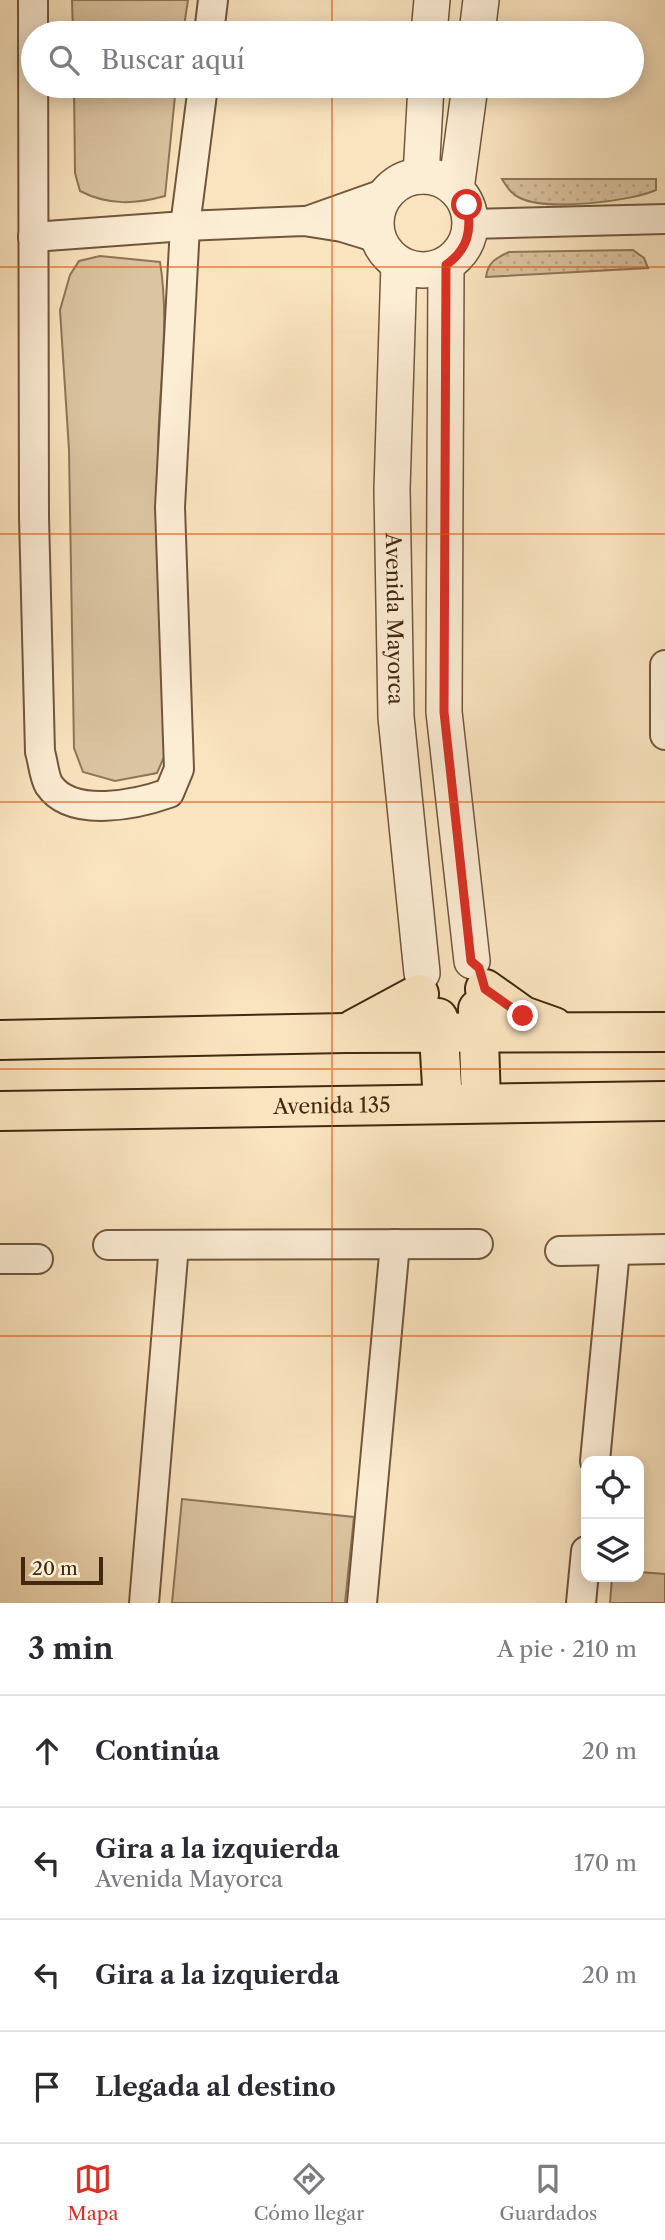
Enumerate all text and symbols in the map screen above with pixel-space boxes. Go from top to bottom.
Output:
search box [21,21,644,98]
icon: search [45,41,83,79]
text: Buscar aquí [101,44,245,76]
route start [451,189,482,220]
street label: Avenida Mayorca [381,532,409,706]
route end [507,1000,538,1031]
street label: Avenida 135 [272,1092,391,1119]
map controls [581,1456,644,1582]
button: locate [581,1456,644,1519]
button: layers [581,1519,644,1582]
scale bar [21,1554,103,1586]
text: 20 m [32,1557,78,1580]
text: 3 min [28,1630,114,1667]
text: A pie · 210 m [497,1635,637,1663]
icon: ahead [28,1732,66,1770]
text: Continúa [95,1735,220,1767]
text: 20 m [582,1737,637,1765]
text: Gira a la izquierda [95,1833,340,1865]
icon: left [28,1844,66,1882]
text: 170 m [574,1849,637,1877]
text: Avenida Mayorca [95,1865,283,1893]
icon: left [28,1956,66,1994]
text: Gira a la izquierda [95,1959,340,1991]
text: 20 m [582,1961,637,1989]
icon: arrive [28,2068,66,2106]
text: Llegada al destino [95,2071,336,2103]
tab: Mapa [68,2160,118,2225]
tab: Cómo llegar [254,2160,364,2225]
tab: Guardados [499,2160,597,2225]

